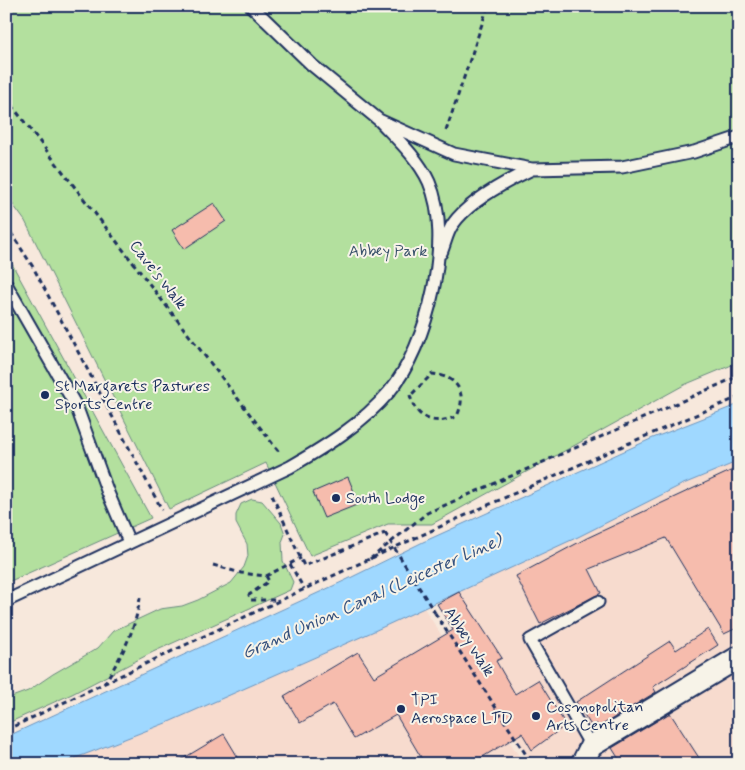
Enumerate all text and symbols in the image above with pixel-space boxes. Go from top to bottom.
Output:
street label: Cave's Walk [124,236,192,314]
park label: Abbey Park [349,241,427,262]
place label: St Margarets Pastures Sports Centre [55,376,210,415]
marker: St Margarets Pastures Sports Centre [39,389,51,401]
place label: South Lodge [346,488,425,510]
marker: South Lodge [330,492,342,504]
water label: Grand Union Canal (Leicester Line) [238,528,508,665]
street label: Abbey Walk [439,603,499,681]
place label: TPI Aerospace LTD [411,690,513,729]
place label: Cosmopolitan Arts Centre [546,697,644,736]
marker: TPI Aerospace LTD [395,703,407,715]
marker: Cosmopolitan Arts Centre [530,710,542,722]

